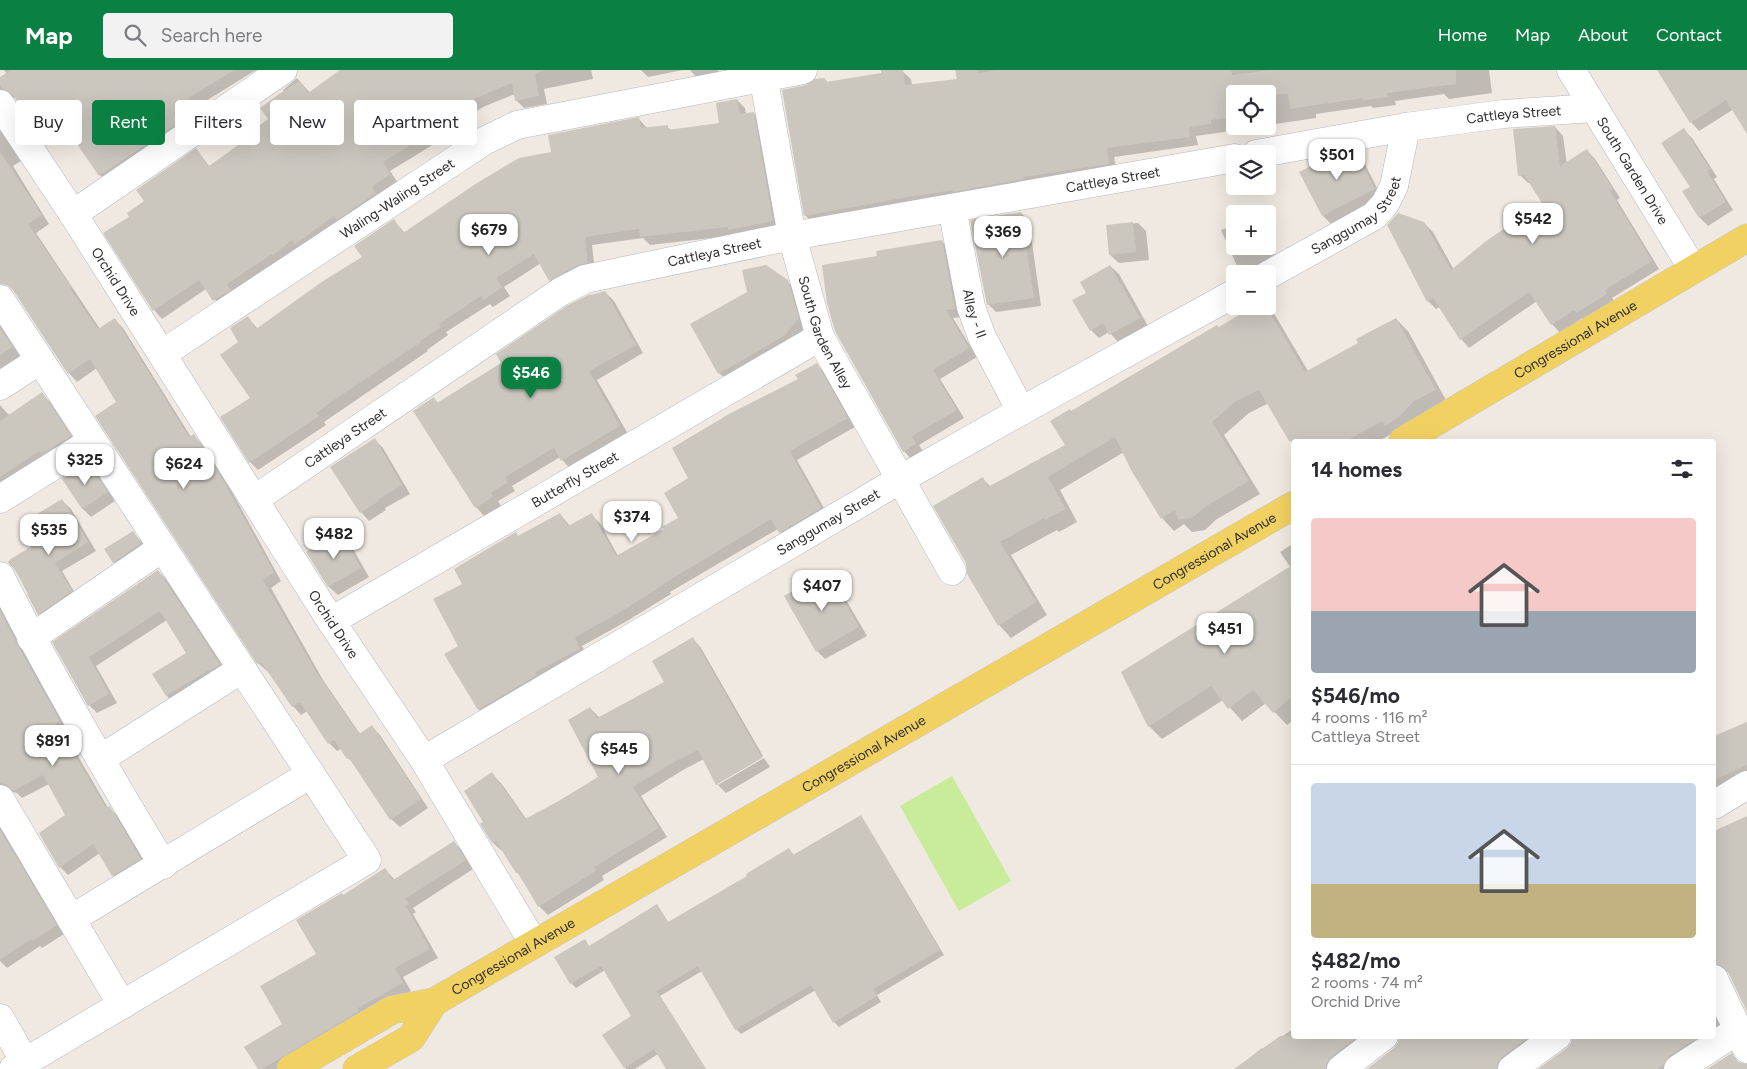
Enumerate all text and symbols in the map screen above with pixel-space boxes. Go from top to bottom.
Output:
search box [103,13,453,58]
text: Map [25,21,73,50]
icon: search [121,21,149,49]
text: Search here [161,24,262,47]
text: Home [1438,24,1487,46]
text: Map [1515,24,1550,46]
text: About [1578,24,1628,46]
text: Contact [1656,24,1722,46]
map controls [1226,85,1276,315]
button: locate [1226,85,1276,135]
chip: Buy [15,100,82,145]
chip: Rent [92,100,165,145]
chip: Filters [175,100,260,145]
chip: New [270,100,344,145]
chip: Apartment [354,100,477,145]
street label: Cattleya Street [1465,102,1562,128]
street label: South Garden Drive [1593,114,1672,228]
pin: $501 [1307,138,1367,181]
button: layers [1226,145,1276,195]
text: $501 [1319,145,1355,164]
street label: Waling-Waling Street [337,155,458,243]
street label: Cattleya Street [1064,163,1161,197]
street label: Sanggumay Street [1308,175,1405,258]
pin: $542 [1503,202,1563,245]
button: + [1226,205,1276,255]
text: $542 [1514,209,1552,228]
pin: $679 [459,214,519,256]
pin: $369 [973,216,1033,258]
text: $679 [471,220,507,239]
text: $369 [985,222,1021,241]
street label: Cattleya Street [666,235,763,271]
street label: Orchid Drive [87,244,144,320]
button: − [1226,265,1276,315]
street label: South Garden Alley [794,274,856,393]
street label: Alley - II [959,288,990,341]
street label: Congressional Avenue [1511,297,1640,383]
pin: $546 [501,356,561,399]
text: $546 [512,363,550,382]
street label: Cattleya Street [301,404,390,472]
pin: $325 [55,444,115,486]
pin: $624 [154,448,214,490]
street label: Butterfly Street [529,448,622,512]
text: $325 [67,450,103,469]
text: $624 [165,454,203,473]
icon: filters [1668,455,1696,483]
text: 14 homes [1311,457,1402,482]
street label: Sanggumay Street [774,485,883,559]
pin: $374 [602,500,662,543]
text: $374 [614,507,650,526]
street label: Congressional Avenue [1150,509,1280,594]
pin: $535 [19,514,79,556]
pin: $482 [304,518,364,560]
text: $535 [31,520,67,539]
text: $482 [315,524,353,543]
icon: home [1459,550,1549,640]
pin: $407 [792,570,852,612]
text: $407 [803,576,841,595]
street label: Orchid Drive [305,587,362,662]
pin: $451 [1195,612,1255,655]
text: $451 [1207,619,1243,638]
text: $546/mo [1311,683,1400,708]
text: 4 rooms · 116 m² [1311,708,1428,727]
street label: Congressional Avenue [799,712,929,797]
pin: $891 [23,724,83,767]
text: Cattleya Street [1311,727,1420,746]
text: $891 [36,731,70,750]
pin: $545 [589,732,649,775]
text: $545 [600,739,638,758]
icon: home [1459,816,1549,906]
street label: Congressional Avenue [448,914,578,999]
text: $482/mo [1311,948,1401,973]
text: 2 rooms · 74 m² [1311,973,1423,992]
text: Orchid Drive [1311,992,1400,1011]

